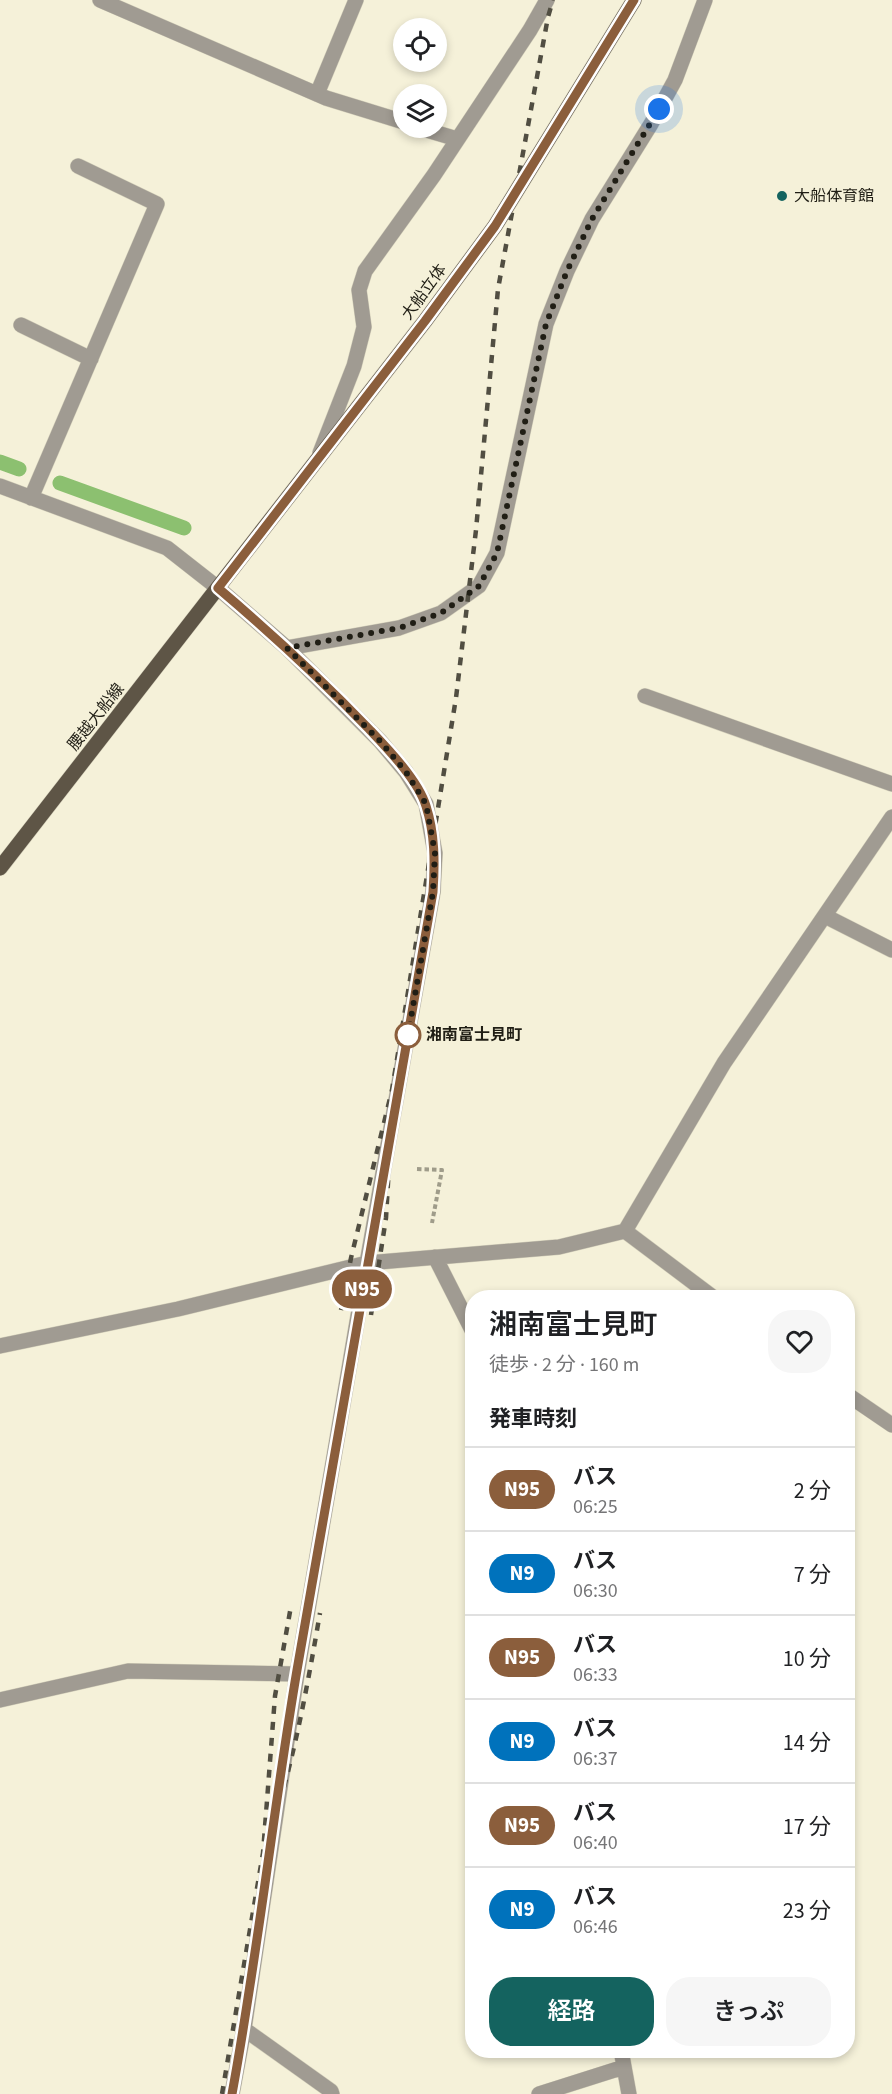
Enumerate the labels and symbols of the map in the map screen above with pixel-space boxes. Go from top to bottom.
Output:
your location [644,94,674,124]
place label: 大船体育館 [794,185,874,207]
marker: 大船体育館 [775,189,789,203]
street label: 大船立体 [396,260,452,324]
street label: 腰越大船線 [63,679,129,755]
marker: 湘南富士見町 [395,1022,421,1048]
place label: 湘南富士見町 [426,1024,522,1046]
line badge: N95 [328,1270,397,1308]

